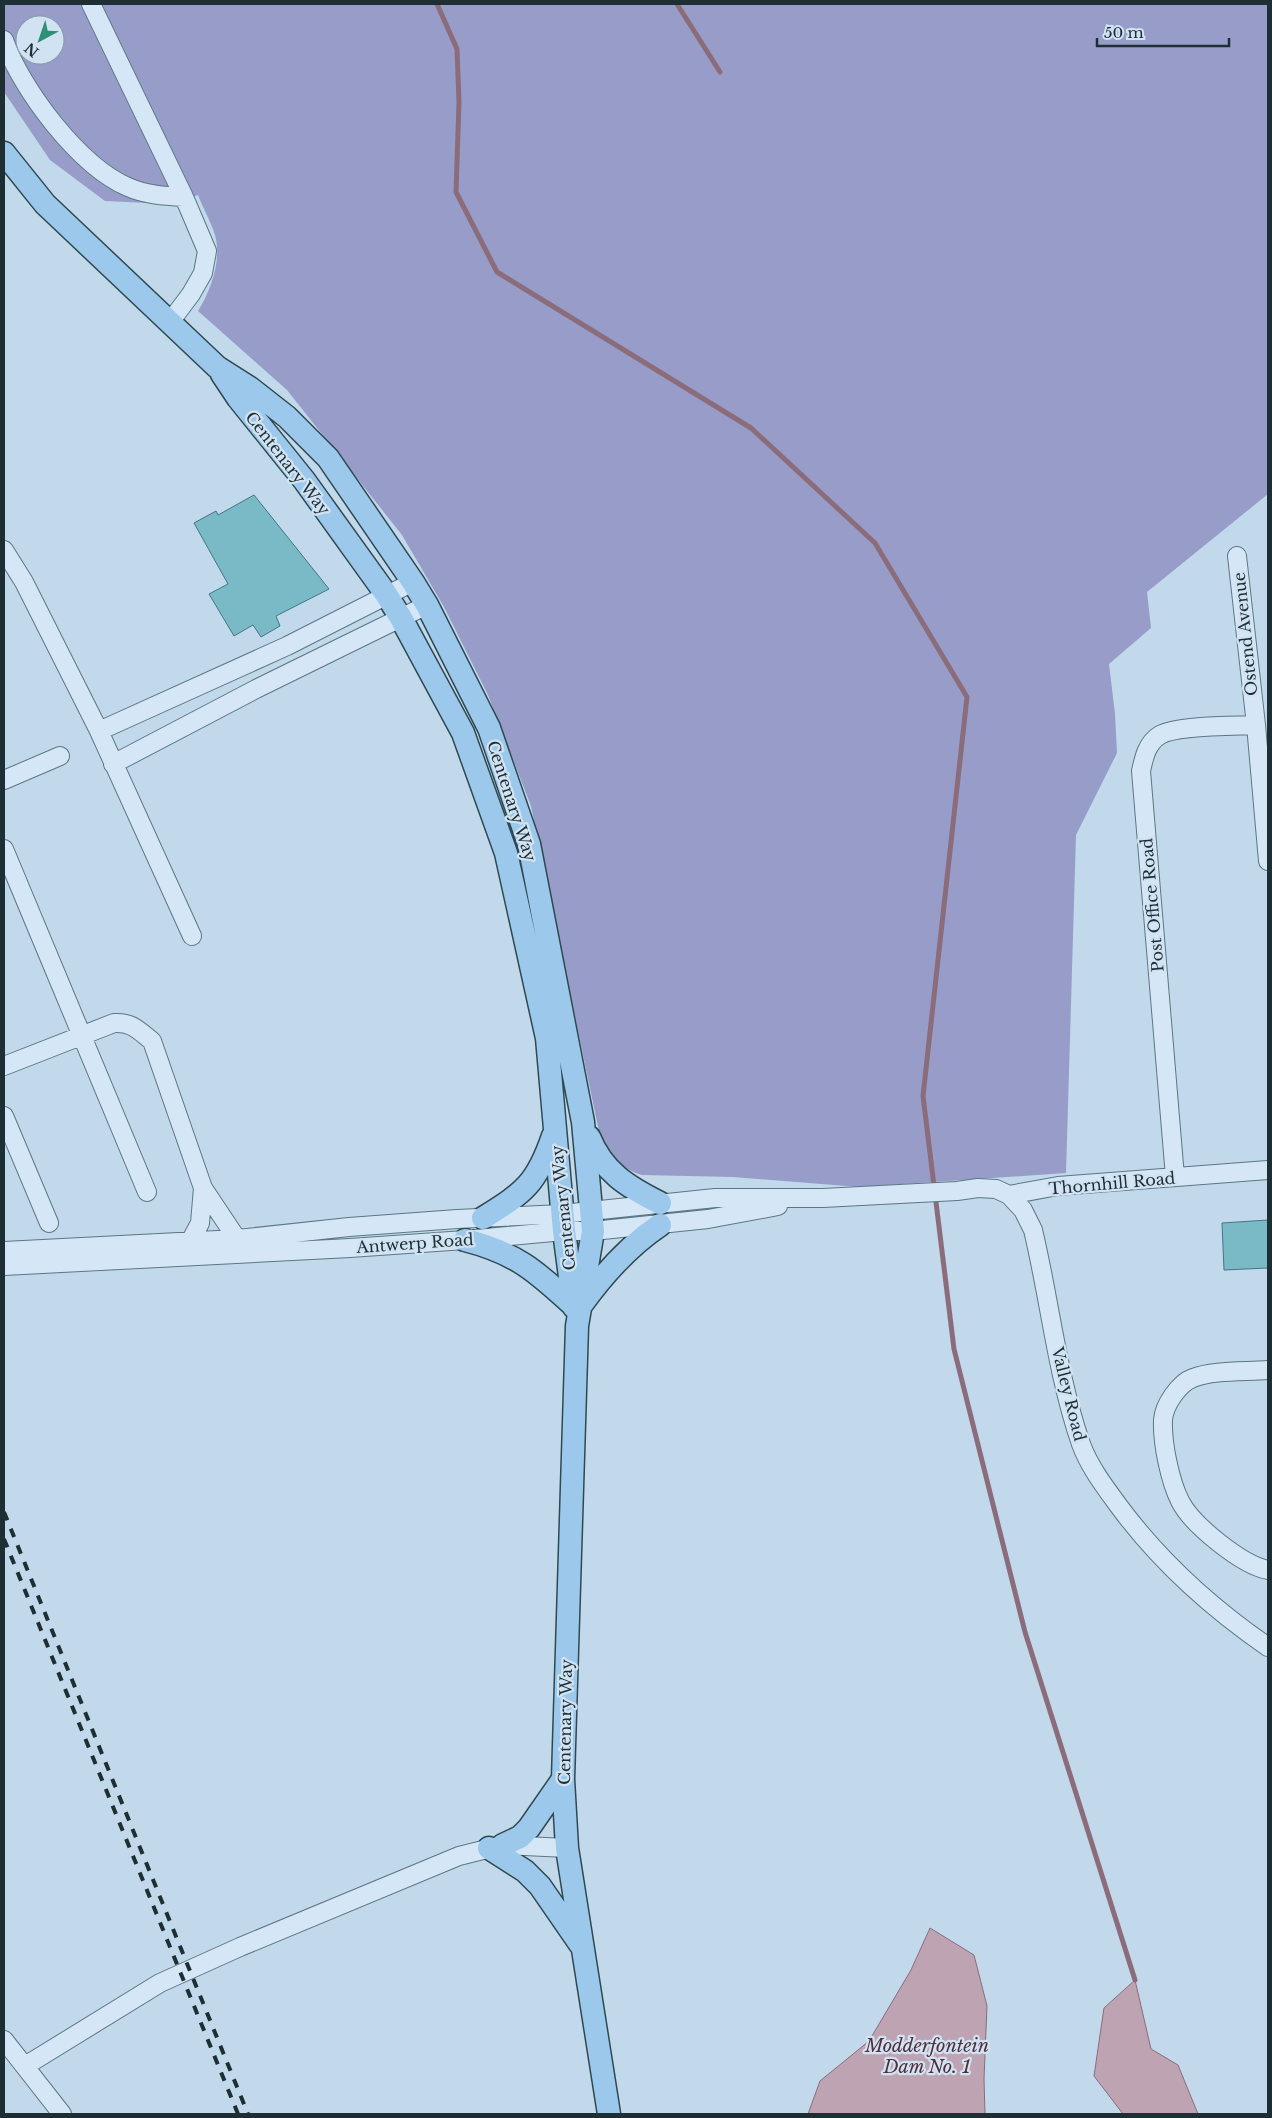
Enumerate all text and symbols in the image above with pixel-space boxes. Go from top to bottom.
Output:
north arrow [15,15,65,65]
scale bar [1097,15,1230,47]
text: 50 m [1104,23,1144,42]
text: N [21,39,42,61]
street label: Centenary Way [241,407,335,519]
street label: Ostend Avenue [1229,571,1261,697]
street label: Centenary Way [483,738,541,865]
street label: Post Office Road [1136,837,1168,973]
street label: Centenary Way [546,1144,580,1272]
street label: Thornhill Road [1048,1167,1176,1198]
street label: Antwerp Road [355,1229,475,1257]
street label: Valley Road [1047,1344,1090,1443]
street label: Centenary Way [554,1658,576,1785]
water label: Modderfontein Dam No. 1 [864,2035,989,2078]

